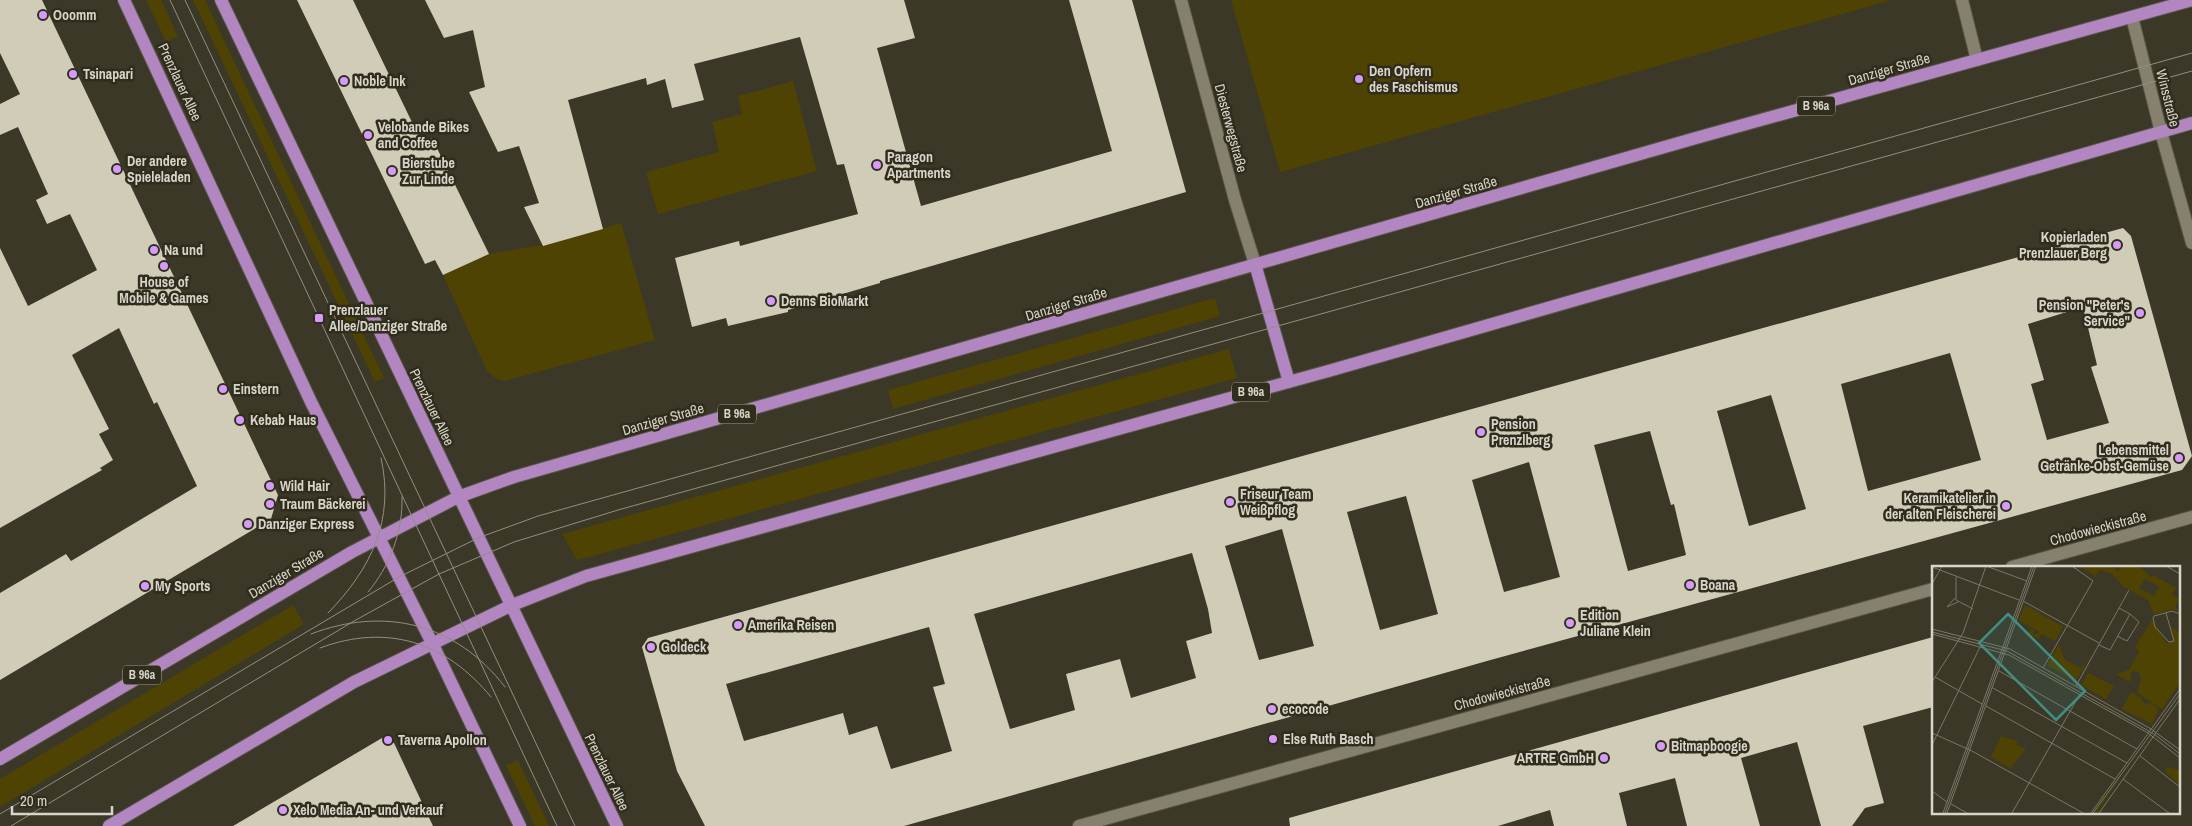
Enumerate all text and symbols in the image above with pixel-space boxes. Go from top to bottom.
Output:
place label: Ooomm [53,6,96,24]
marker: Ooomm [37,9,49,21]
street label: Prenzlauer Allee [154,40,206,124]
street label: Danziger Straße [1846,49,1932,89]
place label: Den Opfern des Faschismus [1369,62,1458,96]
place label: Tsinapari [83,65,133,83]
street label: Winsstraße [2152,67,2184,129]
marker: Tsinapari [67,68,79,80]
place label: Noble Ink [354,72,406,90]
marker: Den Opfern des Faschismus [1353,73,1365,85]
marker: Noble Ink [338,75,350,87]
street label: Diesterwegstraße [1211,82,1251,174]
road number: B 96a [1797,96,1835,115]
place label: Velobande Bikes and Coffee [378,118,469,152]
marker: Velobande Bikes and Coffee [362,129,374,141]
place label: Paragon Apartments [887,148,951,182]
place label: Der andere Spieleladen [127,152,191,186]
place label: Bierstube Zur Linde [402,154,455,188]
marker: Paragon Apartments [871,159,883,171]
marker: Der andere Spieleladen [111,163,123,175]
marker: Bierstube Zur Linde [386,165,398,177]
street label: Danziger Straße [1413,172,1499,212]
place label: Kopierladen Prenzlauer Berg [2019,228,2107,262]
marker: Kopierladen Prenzlauer Berg [2111,239,2123,251]
place label: Na und [164,241,203,259]
marker: Na und [148,244,160,256]
marker: House of Mobile & Games [158,260,170,272]
place label: House of Mobile & Games [119,273,209,307]
street label: Danziger Straße [1023,283,1109,325]
place label: Denns BioMarkt [781,292,869,310]
marker: Denns BioMarkt [765,295,777,307]
place label: Pension "Peter's Service" [2039,296,2130,330]
place label: Prenzlauer Allee/Danziger Straße [329,301,447,335]
marker: Pension "Peter's Service" [2134,307,2146,319]
marker: Prenzlauer Allee/Danziger Straße [313,312,325,324]
street label: Prenzlauer Allee [406,365,458,449]
place label: Einstern [233,380,279,398]
road number: B 96a [1232,382,1270,402]
marker: Einstern [217,383,229,395]
street label: Danziger Straße [620,399,706,439]
road number: B 96a [718,404,756,424]
place label: Kebab Haus [250,411,316,429]
marker: Kebab Haus [234,414,246,426]
place label: Pension Prenzlberg [1491,415,1550,449]
marker: Pension Prenzlberg [1475,426,1487,438]
place label: Lebensmittel Getränke-Obst-Gemüse [2040,441,2169,475]
marker: Lebensmittel Getränke-Obst-Gemüse [2173,452,2185,464]
place label: Wild Hair [280,477,330,495]
marker: Wild Hair [264,480,276,492]
place label: Friseur Team Weißpflog [1240,485,1311,519]
place label: Keramikatelier in der alten Fleischerei [1885,489,1996,523]
place label: Traum Bäckerei [280,495,366,513]
marker: Friseur Team Weißpflog [1224,496,1236,508]
marker: Traum Bäckerei [264,498,276,510]
marker: Keramikatelier in der alten Fleischerei [2000,500,2012,512]
street label: Chodowieckistraße [2048,507,2148,549]
place label: Danziger Express [258,515,354,533]
marker: Danziger Express [242,518,254,530]
street label: Danziger Straße [245,544,327,602]
inset map [1932,566,2180,814]
place label: Boana [1700,576,1736,594]
place label: My Sports [155,577,211,595]
marker: Boana [1684,579,1696,591]
marker: My Sports [139,580,151,592]
place label: Edition Juliane Klein [1580,606,1651,640]
place label: Amerika Reisen [748,616,834,634]
marker: Edition Juliane Klein [1564,617,1576,629]
marker: Amerika Reisen [732,619,744,631]
place label: Goldeck [661,638,707,656]
marker: Goldeck [645,641,657,653]
road number: B 96a [123,666,161,684]
street label: Chodowieckistraße [1452,672,1552,714]
place label: ecocode [1282,700,1329,718]
marker: ecocode [1266,703,1278,715]
street label: Prenzlauer Allee [581,730,633,814]
place label: Else Ruth Basch [1283,730,1374,748]
place label: Taverna Apollon [398,731,487,749]
marker: Else Ruth Basch [1267,733,1279,745]
marker: Taverna Apollon [382,734,394,746]
place label: Bitmapboogie [1671,737,1748,755]
marker: Bitmapboogie [1655,740,1667,752]
place label: ARTRE GmbH [1517,749,1594,767]
marker: ARTRE GmbH [1598,752,1610,764]
scale bar [12,784,112,816]
text: 20 m [20,790,47,811]
place label: Xelo Media An- und Verkauf [293,801,443,819]
marker: Xelo Media An- und Verkauf [277,804,289,816]

